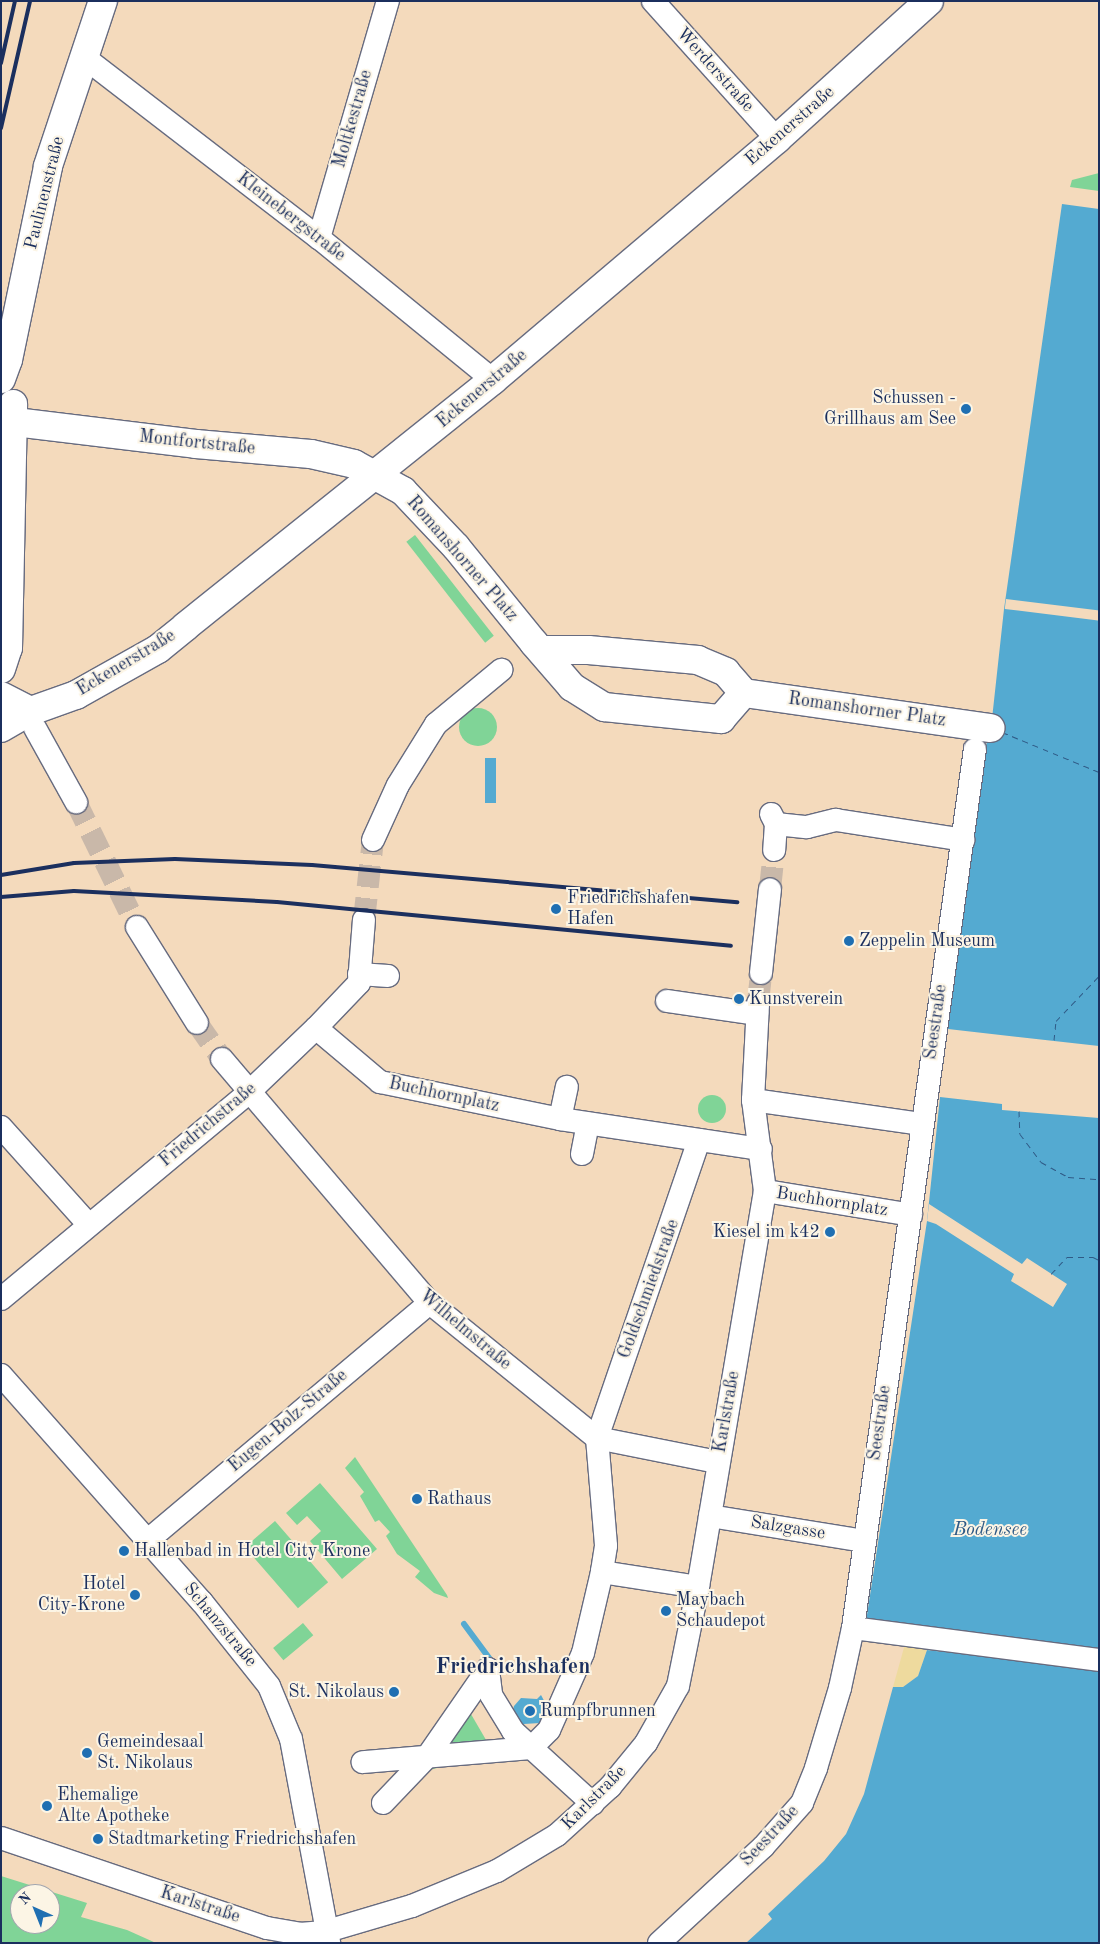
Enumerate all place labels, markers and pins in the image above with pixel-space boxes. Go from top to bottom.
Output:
place label: Schussen - Grillhaus am See [824,388,956,430]
marker: Schussen - Grillhaus am See [960,403,972,415]
place label: Friedrichshafen Hafen [567,888,689,931]
marker: Friedrichshafen Hafen [549,902,563,916]
place label: Zeppelin Museum [859,930,995,952]
marker: Zeppelin Museum [843,935,855,947]
place label: Kunstverein [749,988,843,1010]
marker: Kunstverein [733,993,745,1005]
place label: Kiesel im k42 [713,1221,820,1243]
marker: Kiesel im k42 [824,1226,836,1238]
place label: Rathaus [427,1488,491,1510]
marker: Rathaus [411,1493,423,1505]
place label: Hallenbad in Hotel City Krone [134,1540,370,1562]
marker: Hallenbad in Hotel City Krone [118,1545,130,1557]
place label: Hotel City-Krone [38,1574,125,1616]
marker: Hotel City-Krone [129,1589,141,1601]
place label: Maybach Schaudepot [676,1590,766,1632]
marker: Maybach Schaudepot [660,1605,672,1617]
place label: St. Nikolaus [288,1681,384,1703]
marker: St. Nikolaus [388,1686,400,1698]
place label: Rumpfbrunnen [540,1700,656,1722]
marker: Rumpfbrunnen [524,1705,536,1717]
place label: Gemeindesaal St. Nikolaus [97,1732,204,1775]
marker: Gemeindesaal St. Nikolaus [81,1747,93,1759]
place label: Ehemalige Alte Apotheke [57,1785,169,1828]
marker: Ehemalige Alte Apotheke [41,1800,53,1812]
place label: Stadtmarketing Friedrichshafen [108,1828,356,1850]
marker: Stadtmarketing Friedrichshafen [92,1833,104,1845]

